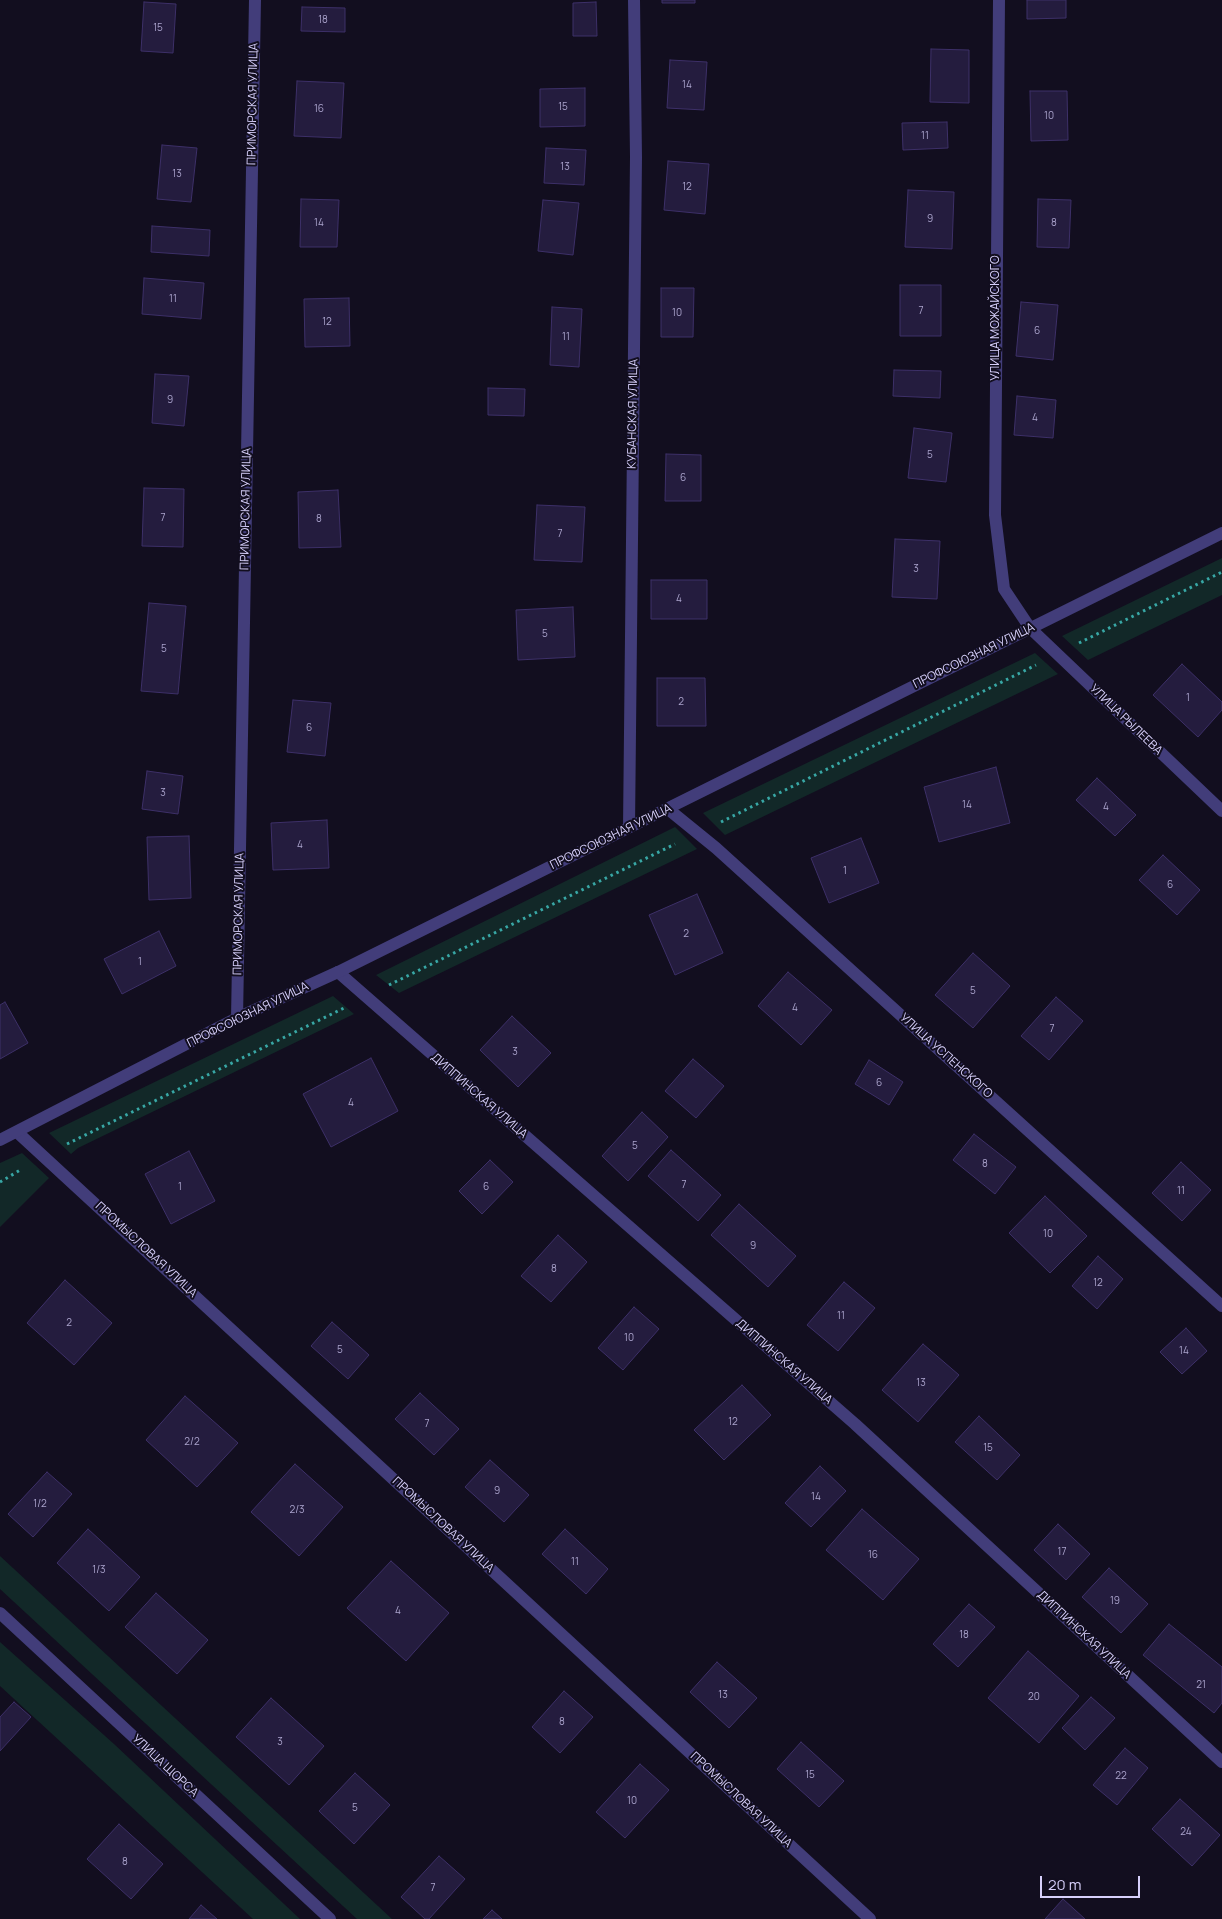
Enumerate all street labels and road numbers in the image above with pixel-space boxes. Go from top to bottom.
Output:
street label: ПРИМОРСКАЯ УЛИЦА [245,43,261,165]
street label: УЛИЦА МОЖАЙСКОГО [989,255,1003,381]
street label: КУБАНСКАЯ УЛИЦА [625,359,641,469]
street label: ПРИМОРСКАЯ УЛИЦА [238,448,254,570]
street label: ПРОФСОЮЗНАЯ УЛИЦА [911,620,1037,692]
street label: УЛИЦА РЫЛЕЕВА [1087,682,1165,758]
street label: ПРОФСОЮЗНАЯ УЛИЦА [548,801,674,873]
street label: ПРИМОРСКАЯ УЛИЦА [231,853,247,975]
street label: ПРОФСОЮЗНАЯ УЛИЦА [185,979,311,1051]
street label: УЛИЦА УСПЕНСКОГО [897,1011,995,1101]
street label: ДИППИНСКАЯ УЛИЦА [428,1050,530,1142]
street label: ПРОМЫСЛОВАЯ УЛИЦА [92,1199,200,1301]
street label: ДИППИНСКАЯ УЛИЦА [733,1316,835,1408]
street label: ПРОМЫСЛОВАЯ УЛИЦА [389,1474,497,1576]
street label: ДИППИНСКАЯ УЛИЦА [1034,1588,1134,1682]
street label: УЛИЦА ЩОРСА [129,1732,201,1800]
street label: ПРОМЫСЛОВАЯ УЛИЦА [687,1749,795,1851]

